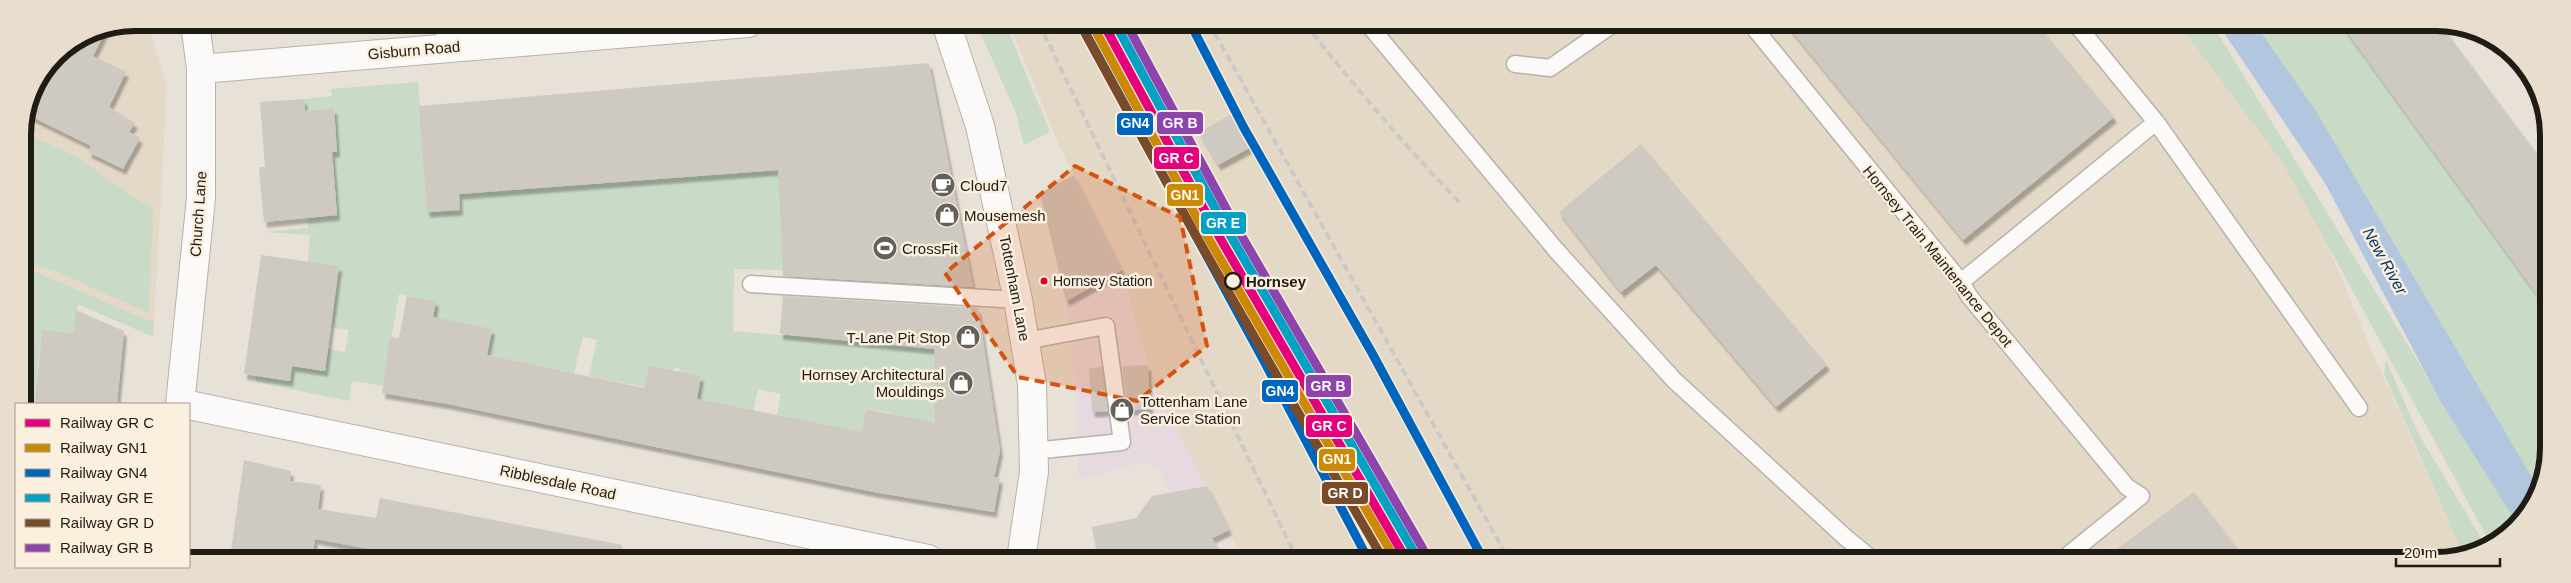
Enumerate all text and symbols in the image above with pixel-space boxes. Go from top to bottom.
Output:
street label: Gisburn Road [367,37,461,63]
line badge: GR B [1156,111,1204,135]
line badge: GN4 [1116,112,1154,136]
text: GN4 [1121,115,1150,131]
text: GR B [1163,115,1198,131]
line badge: GR C [1153,146,1200,170]
text: GR C [1159,150,1194,166]
street label: Hornsey Train Maintenance Depot [1860,162,2017,350]
street label: Church Lane [187,171,209,257]
cafe icon: Cloud7 [930,172,956,198]
place label: Cloud7 [960,177,1008,194]
line badge: GN1 [1166,183,1204,207]
text: GN1 [1171,187,1200,203]
shop icon: Mousemesh [934,202,960,228]
place label: Mousemesh [964,207,1046,224]
line badge: GR E [1200,211,1247,235]
text: GR E [1206,215,1240,231]
water label: New River [2360,225,2411,298]
street label: Tottenham Lane [996,234,1034,342]
sports icon: CrossFit [872,235,898,261]
place label: CrossFit [902,240,959,257]
marker: Hornsey [1224,272,1242,290]
place label: Hornsey Station [1053,273,1153,289]
place label: Hornsey [1246,273,1307,290]
marker: Hornsey Station [1039,276,1049,286]
shop icon: T-Lane Pit Stop [955,324,981,350]
place label: T-Lane Pit Stop [847,329,950,346]
place label: Hornsey Architectural Mouldings [801,366,944,400]
shop icon: Hornsey Architectural Mouldings [948,370,974,396]
line badge: GR B [1305,374,1352,398]
text: GR B [1311,378,1346,394]
line badge: GN4 [1261,379,1299,403]
text: GN4 [1266,383,1295,399]
place label: Tottenham Lane Service Station [1140,393,1248,427]
shop icon: Tottenham Lane Service Station [1109,397,1135,423]
legend [15,403,190,568]
text: Railway GR C [60,414,154,431]
line badge: GR C [1305,414,1353,438]
text: GR C [1312,418,1347,434]
text: Railway GN1 [60,439,148,456]
line badge: GN1 [1318,448,1356,472]
text: GN1 [1323,451,1352,467]
street label: Ribblesdale Road [498,461,618,503]
text: Railway GN4 [60,464,148,481]
line badge: GR D [1321,481,1369,505]
text: GR D [1328,485,1363,501]
text: Railway GR E [60,489,153,506]
text: Railway GR D [60,514,154,531]
scale bar [2396,536,2500,568]
text: Railway GR B [60,539,153,556]
text: 20 m [2404,544,2437,561]

